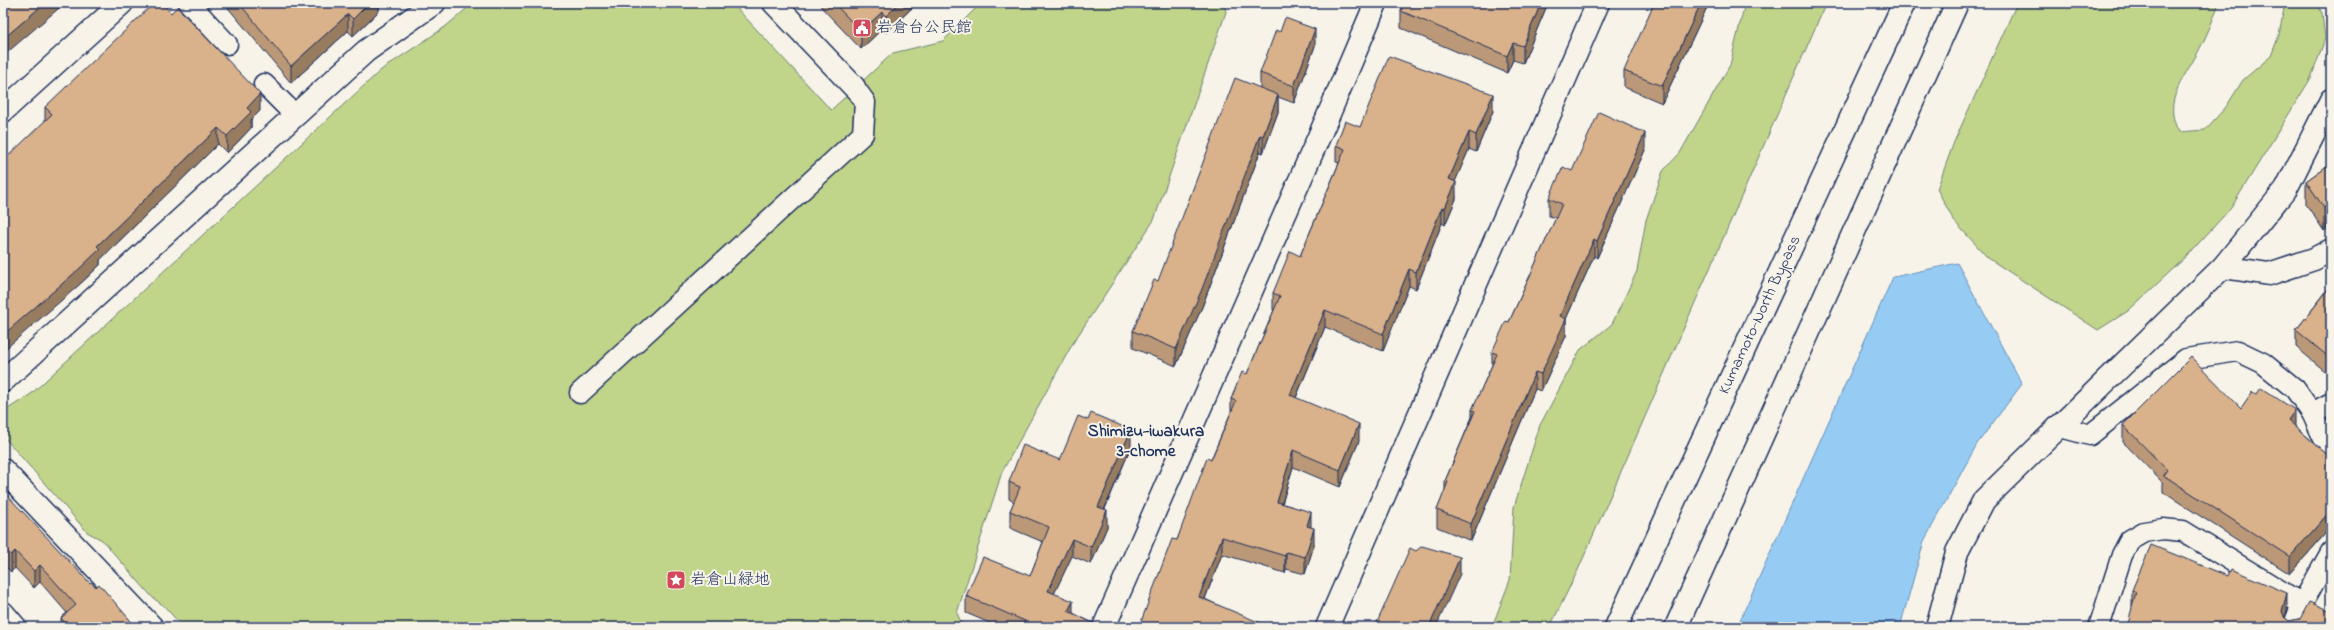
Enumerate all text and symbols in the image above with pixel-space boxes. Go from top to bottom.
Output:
place label: 岩倉台公民館 [876,16,972,40]
public building icon: 岩倉台公民館 [851,17,873,39]
street label: Kumamoto-North Bypass [1713,232,1807,398]
district label: Shimizu-iwakura 3-chome [1088,419,1204,464]
place label: 岩倉山緑地 [690,568,770,592]
place icon: 岩倉山緑地 [665,569,687,591]

